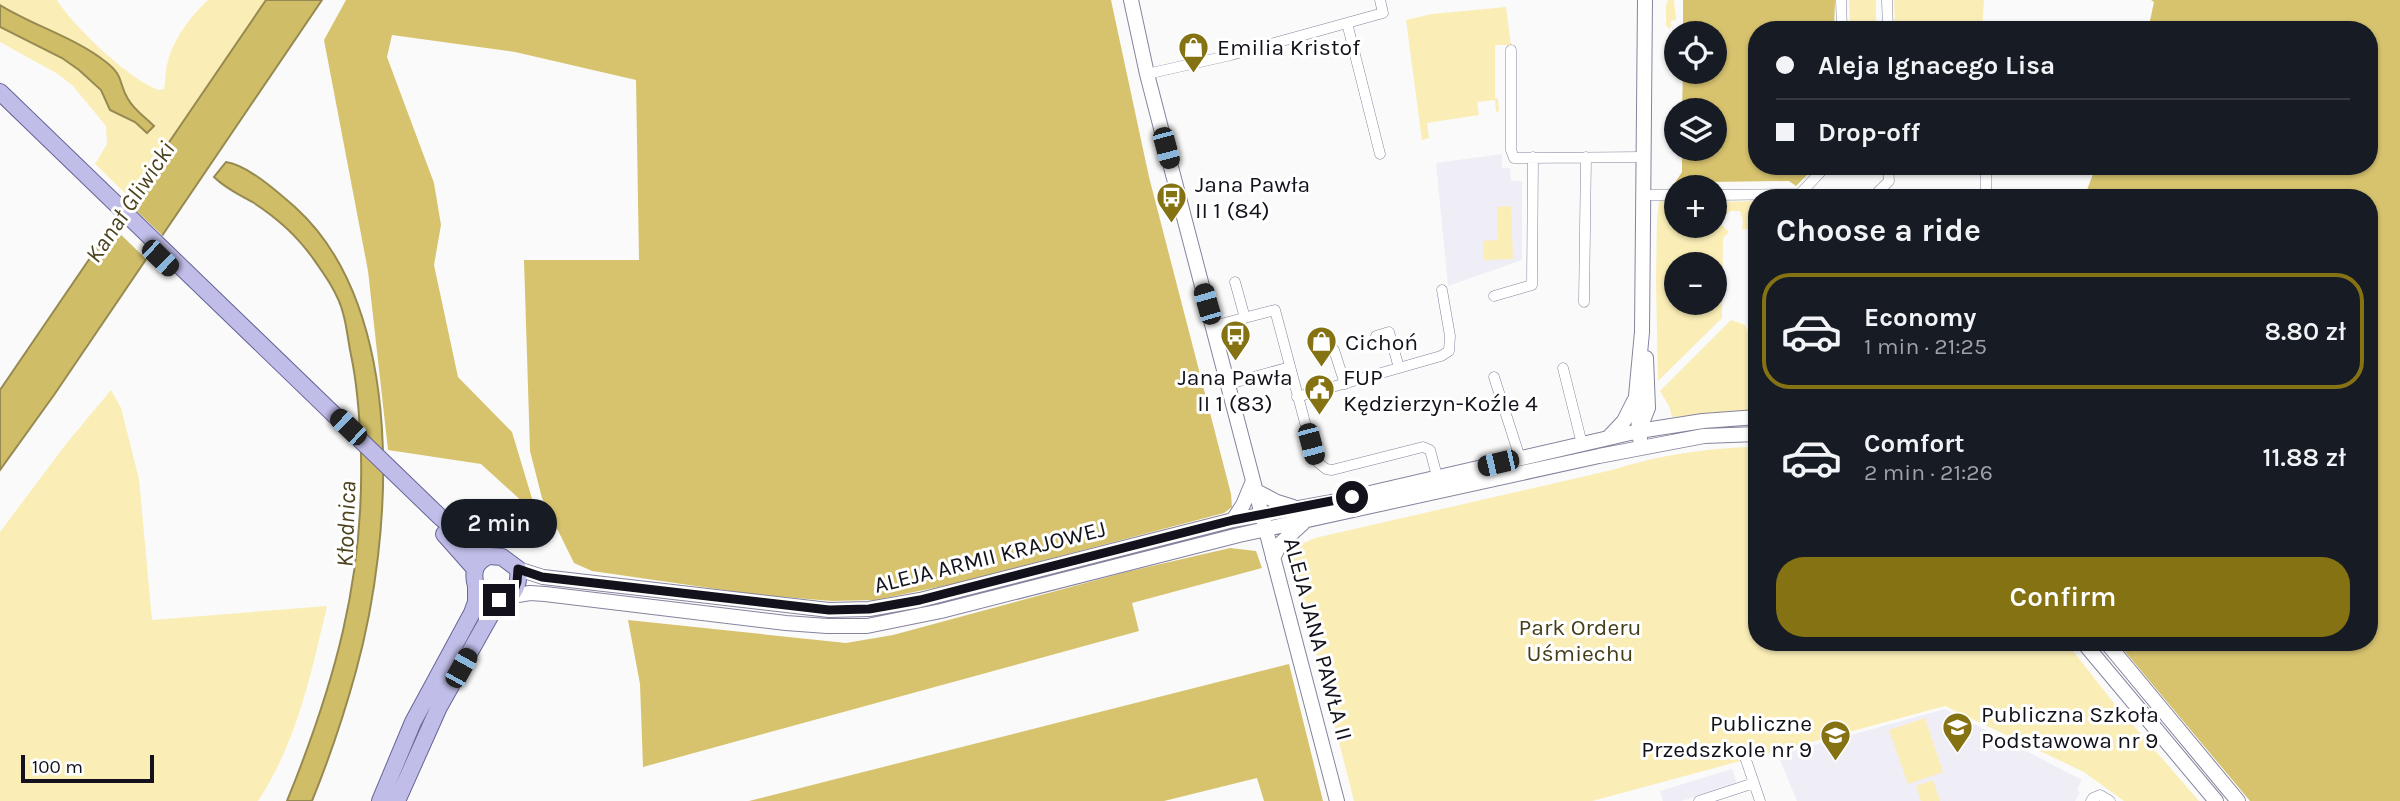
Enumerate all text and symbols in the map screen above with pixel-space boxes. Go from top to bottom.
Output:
map controls [1664,21,1727,315]
button: locate [1664,21,1727,84]
shop icon: Emilia Kristof [1177,30,1211,74]
place label: Emilia Kristof [1217,34,1360,61]
text: Aleja Ignacego Lisa [1818,50,2055,81]
button: layers [1664,98,1727,161]
text: Drop-off [1818,117,1920,148]
car [1151,125,1182,171]
water label: Kanał Gliwicki [79,136,181,268]
place label: Jana Pawła II 1 (84) [1195,171,1310,224]
button: + [1664,175,1727,238]
bus stop icon: Jana Pawła II 1 (84) [1155,180,1189,224]
text: Choose a ride [1776,212,1981,249]
car [138,236,183,280]
button: − [1664,252,1727,315]
car [1192,281,1223,327]
icon: car [1780,300,1843,363]
text: Economy [1864,302,1976,333]
text: 8.80 zł [2264,316,2346,347]
bus stop icon: Jana Pawła II 1 (83) [1218,319,1252,363]
shop icon: Cichoń [1305,325,1339,369]
place label: Cichoń [1345,329,1418,356]
text: 1 min · 21:25 [1864,333,1987,360]
place label: Jana Pawła II 1 (83) [1177,364,1293,417]
place label: FUP Kędzierzyn-Koźle 4 [1343,364,1538,417]
public building icon: FUP Kędzierzyn-Koźle 4 [1303,373,1337,417]
car [326,405,371,449]
car [1296,421,1327,467]
icon: car [1780,426,1843,489]
text: Comfort [1864,428,1965,459]
text: 11.88 zł [2262,442,2346,473]
car [1476,448,1521,478]
text: 2 min · 21:26 [1864,459,1993,486]
water label: Kłodnica [330,480,362,568]
route start [1336,481,1368,513]
callout: 2 min [441,498,557,548]
text: 2 min [468,510,530,537]
street label: ALEJA ARMII KRAJOWEJ [871,515,1109,599]
street label: ALEJA JANA PAWŁA II [1278,535,1358,743]
button: Confirm [1776,557,2350,637]
route end [483,584,515,616]
park label: Park Orderu Uśmiechu [1519,614,1641,667]
car [442,645,481,691]
place label: Publiczna Szkoła Podstawowa nr 9 [1981,701,2159,754]
place label: Publiczne Przedszkole nr 9 [1641,710,1812,763]
school or university icon: Publiczna Szkoła Podstawowa nr 9 [1941,710,1975,754]
school or university icon: Publiczne Przedszkole nr 9 [1818,719,1852,763]
scale bar [21,752,154,784]
text: 100 m [32,756,83,778]

